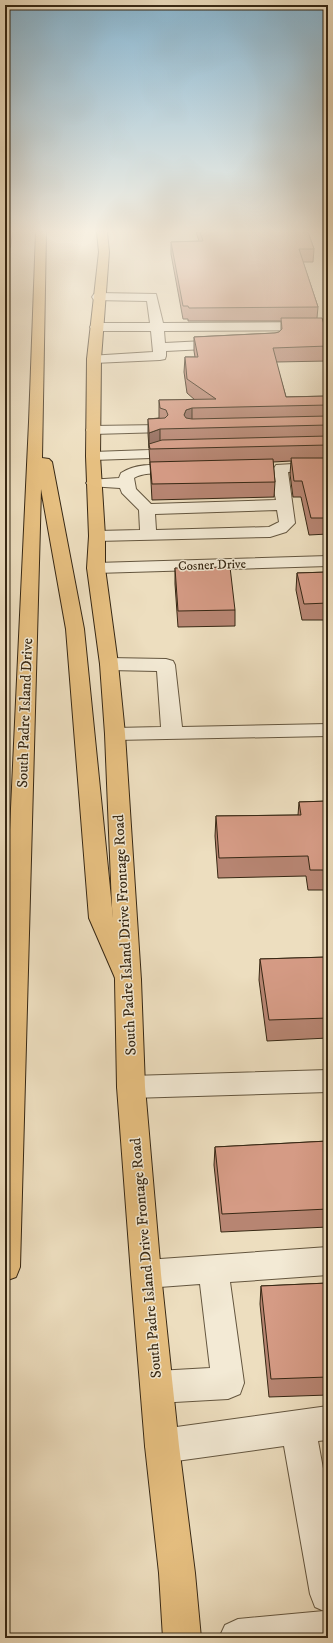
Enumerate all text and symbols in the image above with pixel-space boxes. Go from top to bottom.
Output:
street label: Cosner Drive [178,556,246,574]
street label: South Padre Island Drive [13,638,37,788]
street label: South Padre Island Drive Frontage Road [109,814,141,1056]
street label: South Padre Island Drive Frontage Road [126,1137,166,1379]

